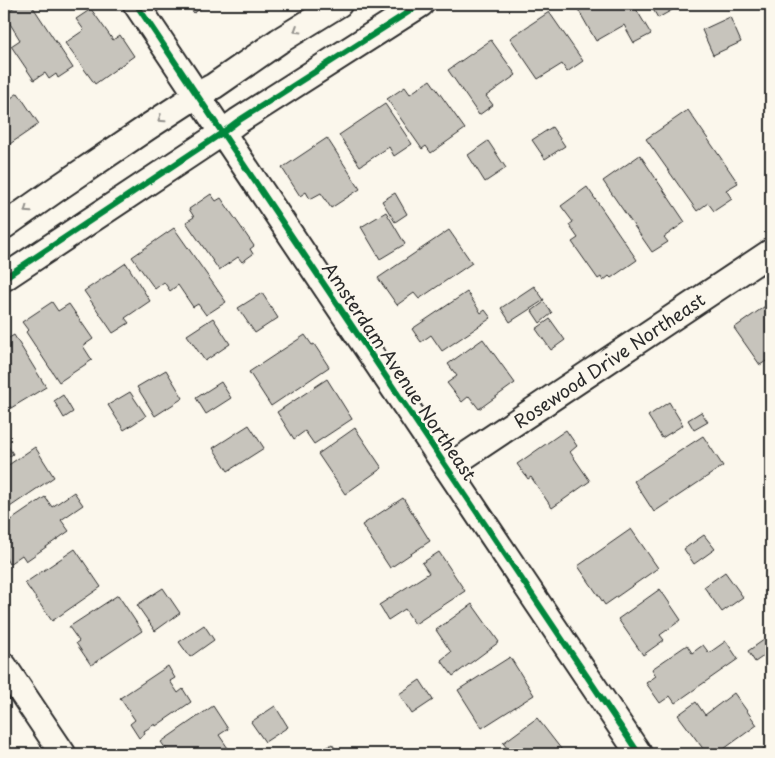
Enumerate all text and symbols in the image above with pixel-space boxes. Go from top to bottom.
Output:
one-way arrow [294,23,303,33]
one-way arrow [158,112,167,122]
one-way arrow [23,204,33,213]
street label: Amsterdam Avenue Northeast [317,256,483,486]
street label: Rosewood Drive Northeast [508,286,710,434]

